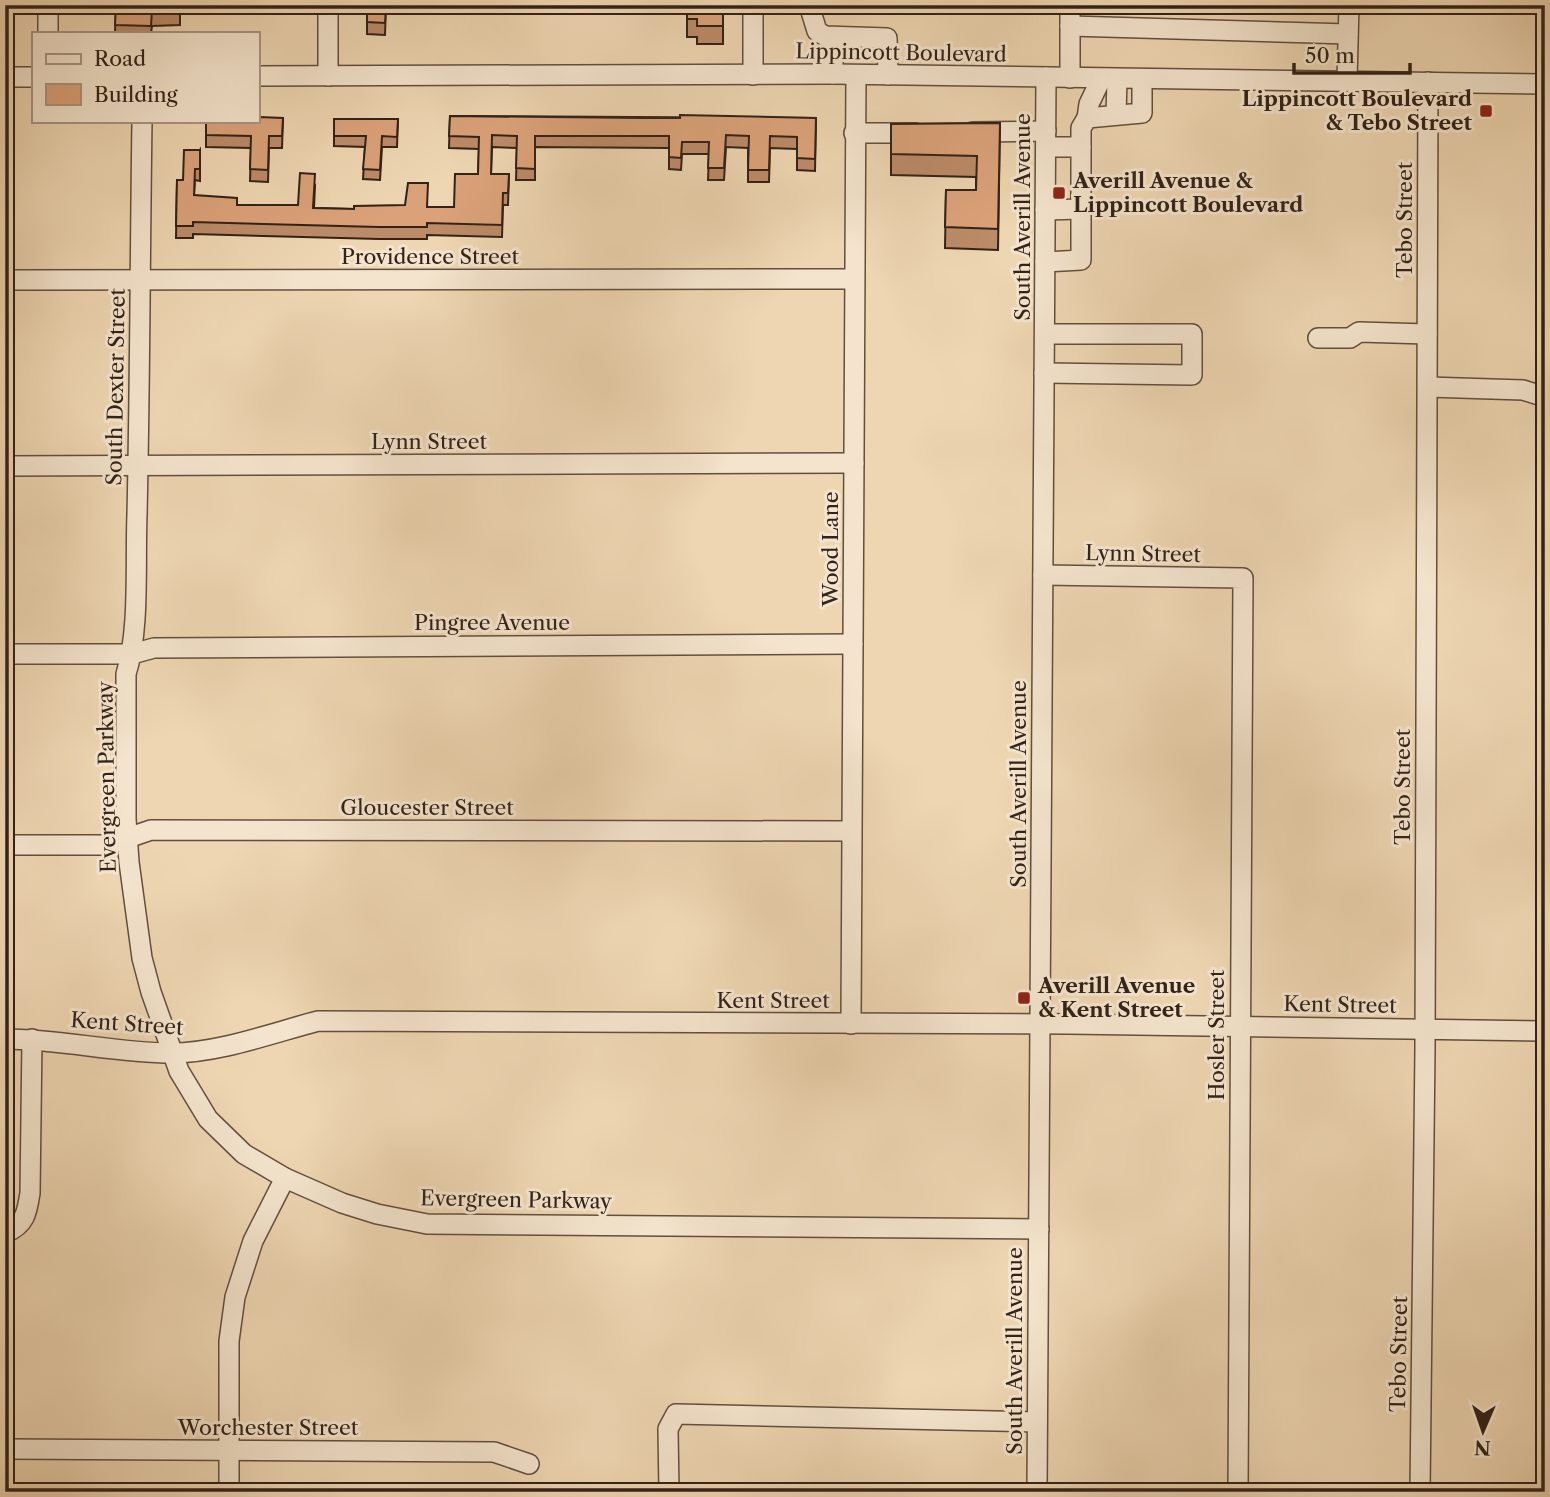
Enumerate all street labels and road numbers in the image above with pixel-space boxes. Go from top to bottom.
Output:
street label: Lippincott Boulevard [795,38,1007,67]
street label: South Averill Avenue [1010,113,1035,321]
street label: Tebo Street [1392,161,1417,278]
street label: Providence Street [341,244,520,269]
street label: South Dexter Street [101,287,130,486]
street label: Lynn Street [371,429,487,454]
street label: Wood Lane [818,491,843,608]
street label: Lynn Street [1085,540,1202,567]
street label: Pingree Avenue [414,610,570,635]
street label: South Averill Avenue [1006,680,1031,888]
street label: Evergreen Parkway [92,681,121,873]
street label: Tebo Street [1390,728,1415,845]
street label: Gloucester Street [340,795,514,820]
street label: Hosler Street [1204,969,1229,1101]
street label: Kent Street [716,988,830,1013]
street label: Kent Street [1283,991,1397,1018]
street label: Kent Street [70,1007,185,1040]
street label: Evergreen Parkway [420,1185,612,1214]
street label: South Averill Avenue [1002,1247,1027,1455]
street label: Tebo Street [1385,1295,1412,1412]
street label: Worchester Street [177,1415,359,1440]

